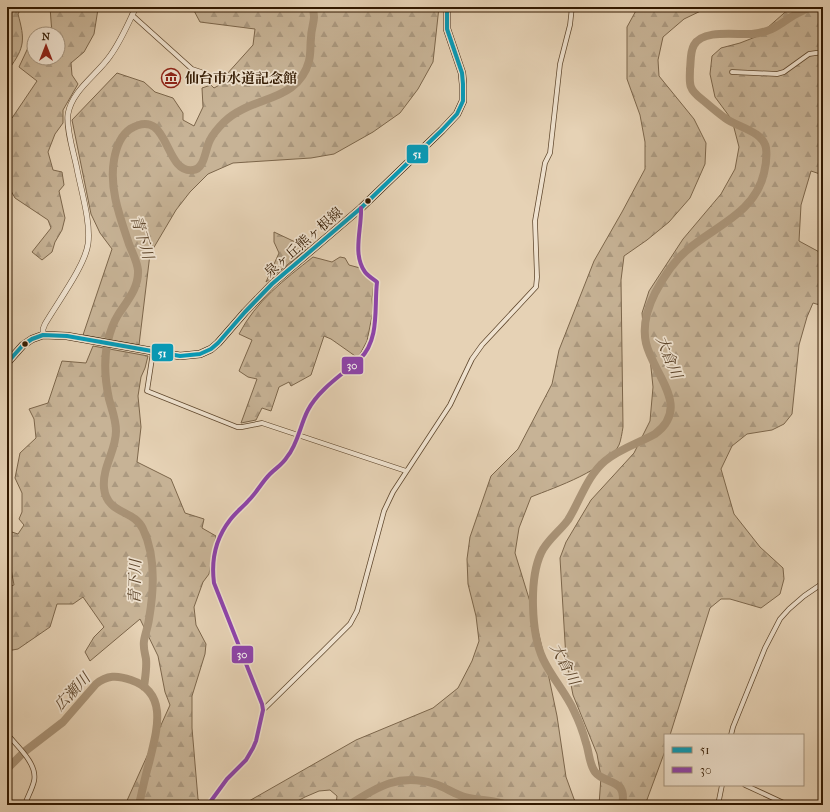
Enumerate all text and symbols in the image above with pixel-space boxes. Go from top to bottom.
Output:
north arrow [26,26,66,66]
text: N [42,30,51,43]
museum icon: 仙台市水道記念館 [160,67,182,89]
place label: 仙台市水道記念館 [185,70,297,87]
line badge: 51 [406,144,429,164]
text: 51 [413,148,421,161]
unlabelled marker [363,196,373,206]
street label: 泉ヶ丘熊ヶ根線 [261,204,346,281]
water label: 青下川 [127,213,158,263]
water label: 大倉川 [652,333,687,383]
unlabelled marker [20,339,30,349]
line badge: 51 [151,343,174,362]
text: 51 [158,347,166,360]
line badge: 30 [341,356,364,375]
text: 30 [347,359,357,372]
water label: 青下川 [126,557,144,605]
water label: 大倉川 [546,640,584,690]
line badge: 30 [231,645,254,664]
text: 30 [237,648,247,661]
water label: 広瀬川 [50,668,95,715]
legend [664,734,804,786]
text: 51 [700,743,709,757]
text: 30 [700,763,712,777]

